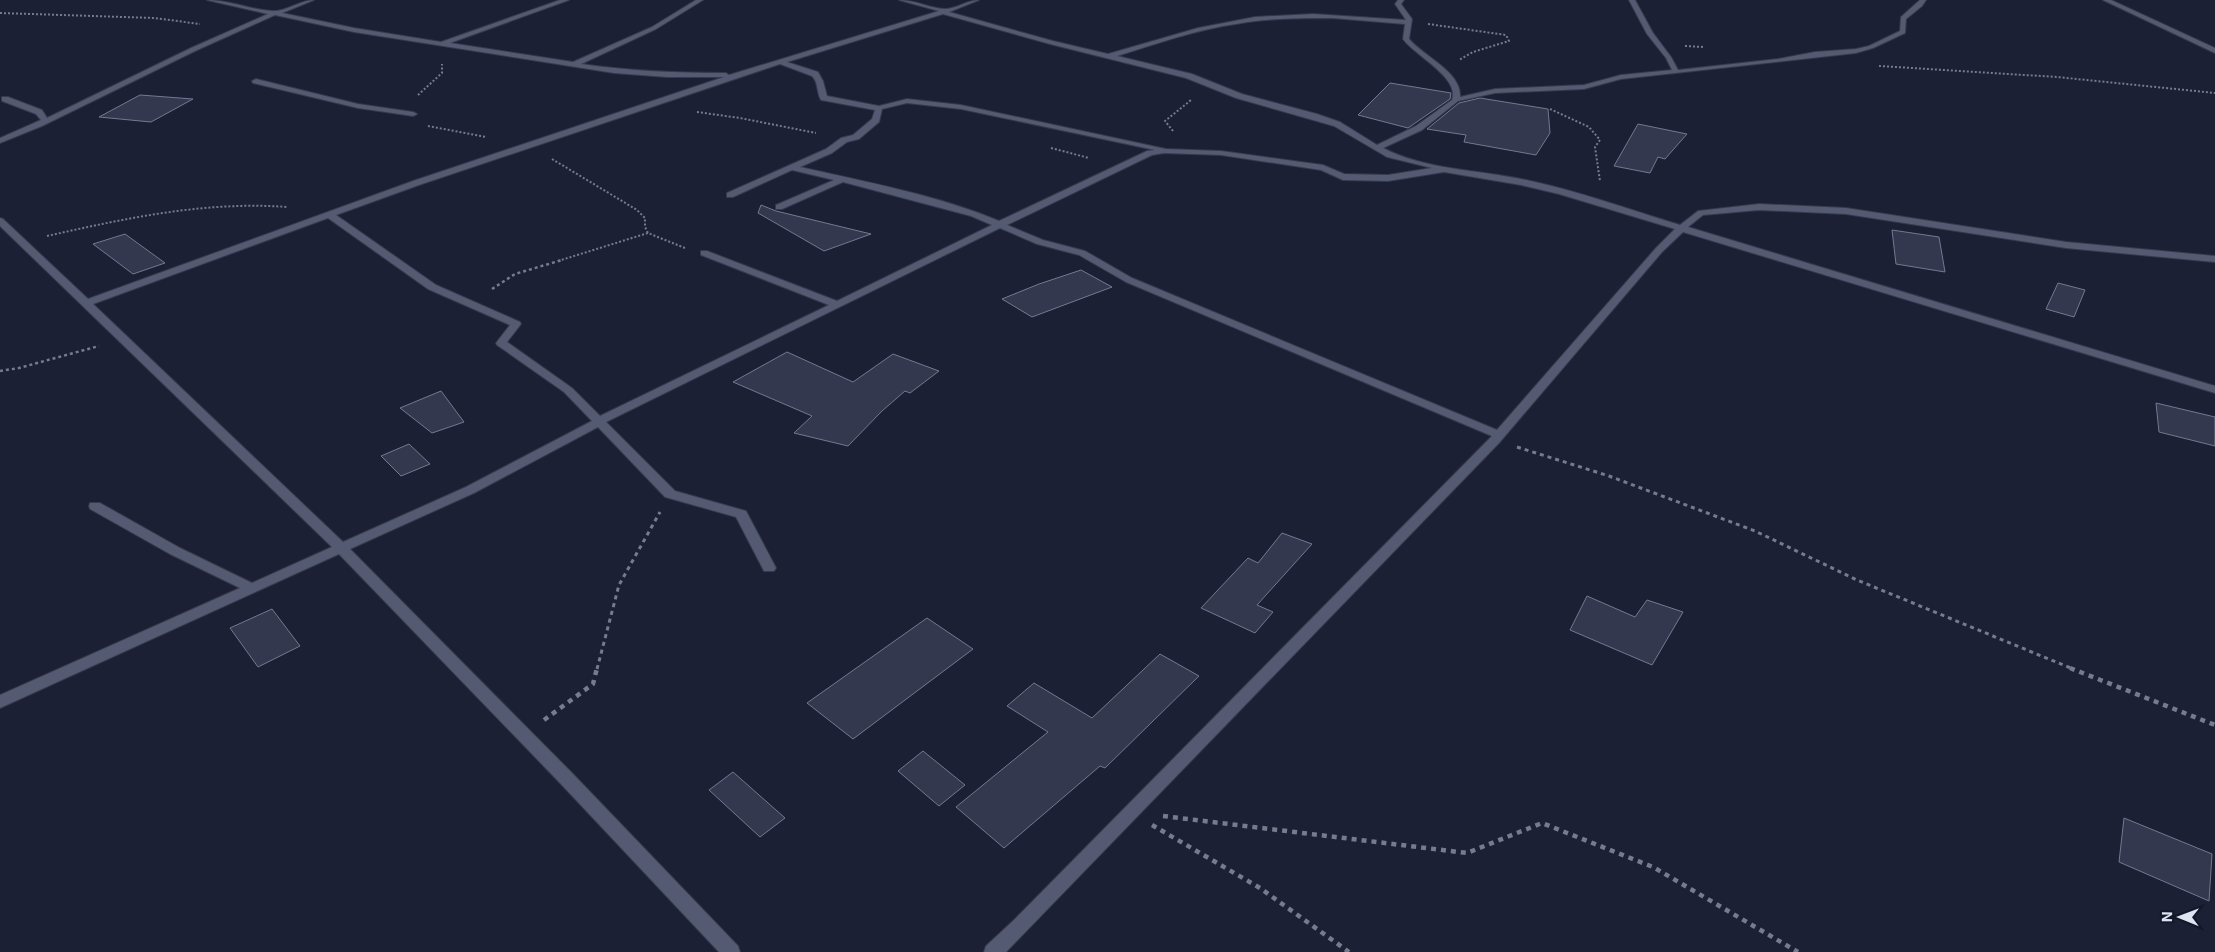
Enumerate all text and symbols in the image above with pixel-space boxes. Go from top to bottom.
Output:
north arrow [2155,892,2205,942]
text: N [2158,911,2175,922]

